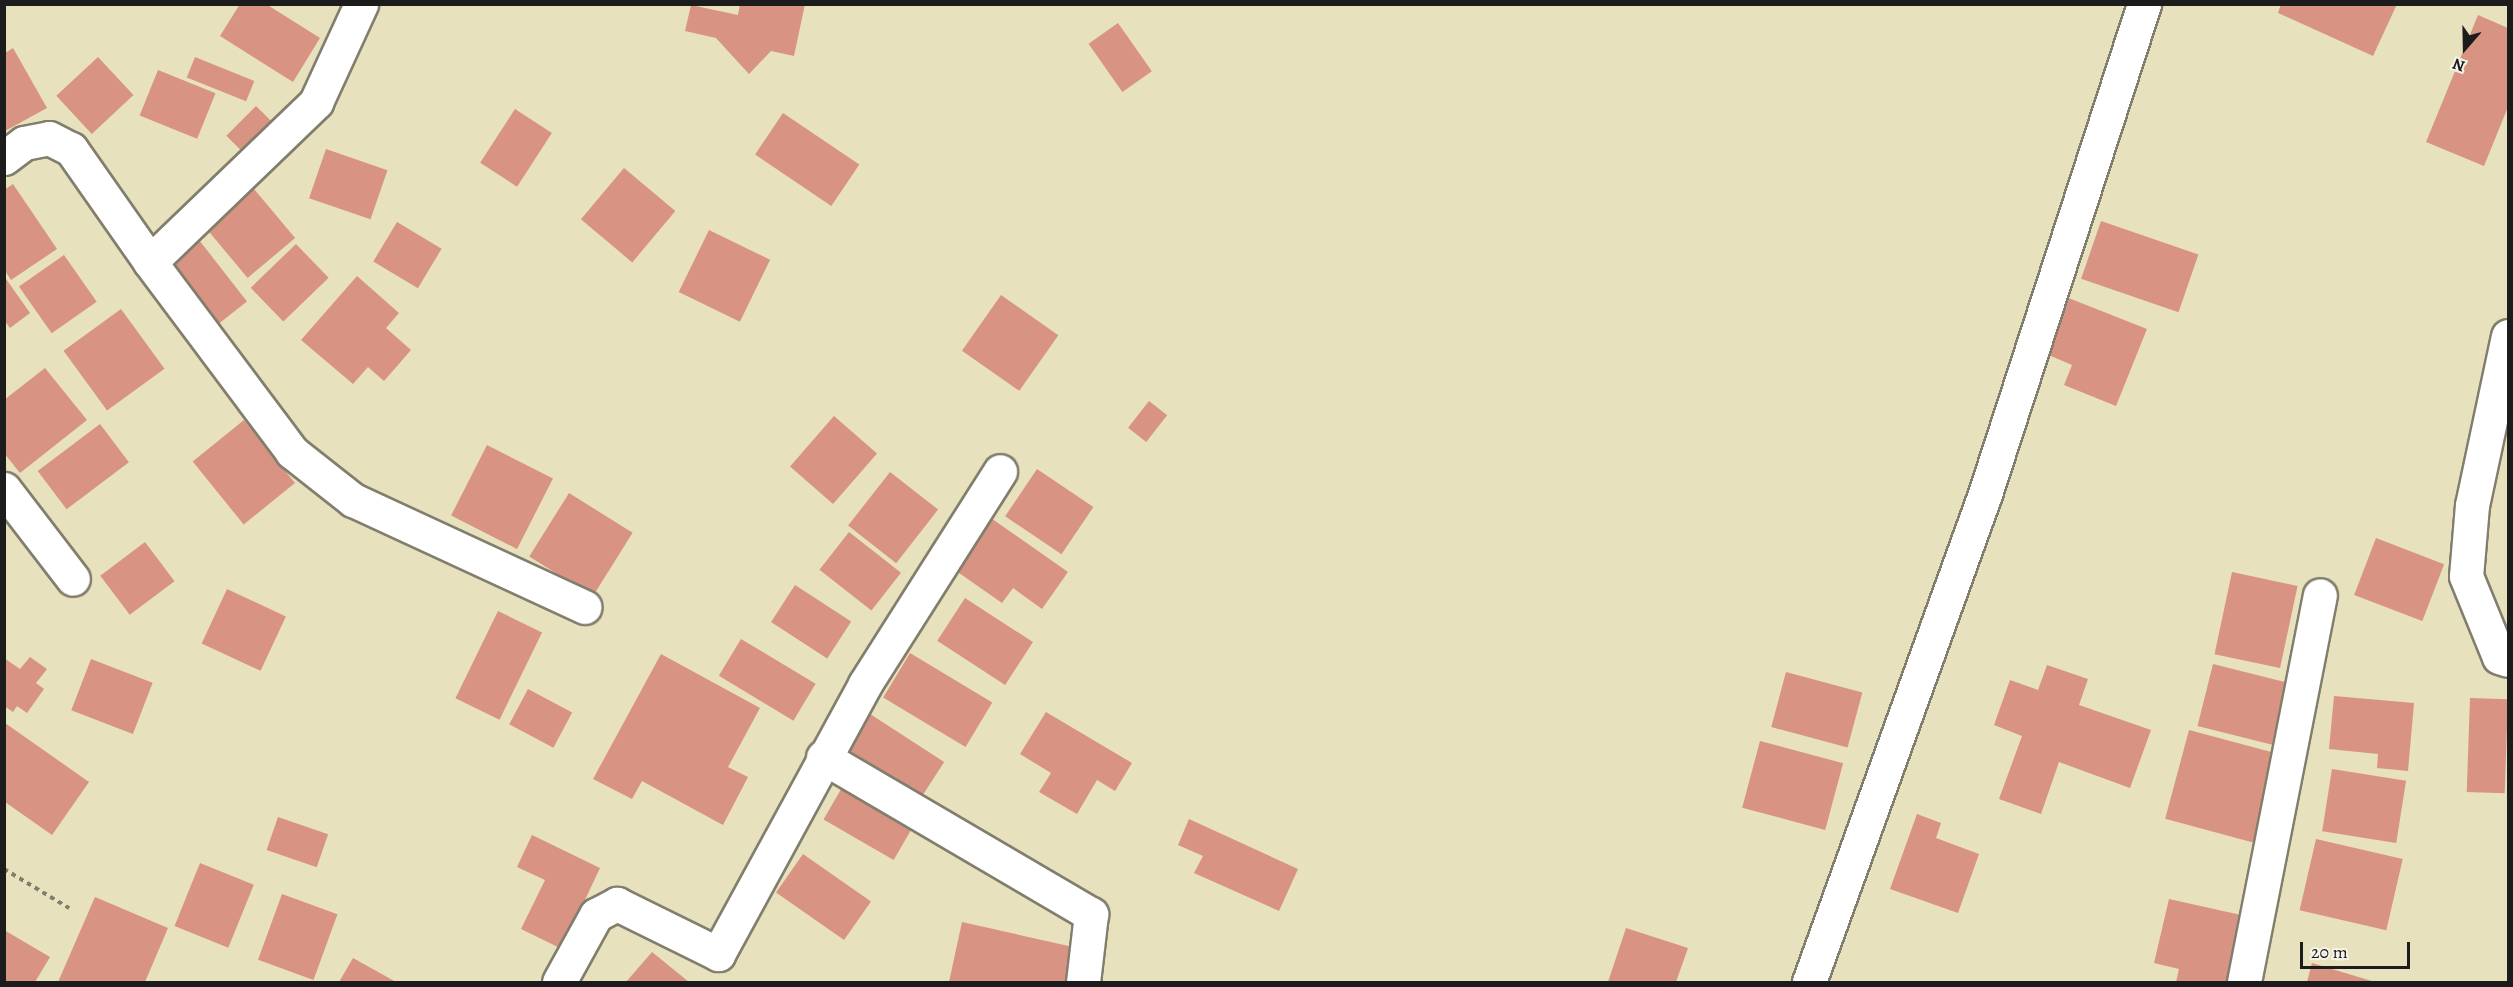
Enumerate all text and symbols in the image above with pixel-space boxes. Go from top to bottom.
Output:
north arrow [2435,18,2495,78]
text: N [2450,53,2468,77]
scale bar [2303,930,2412,968]
text: 20 m [2311,940,2348,964]

